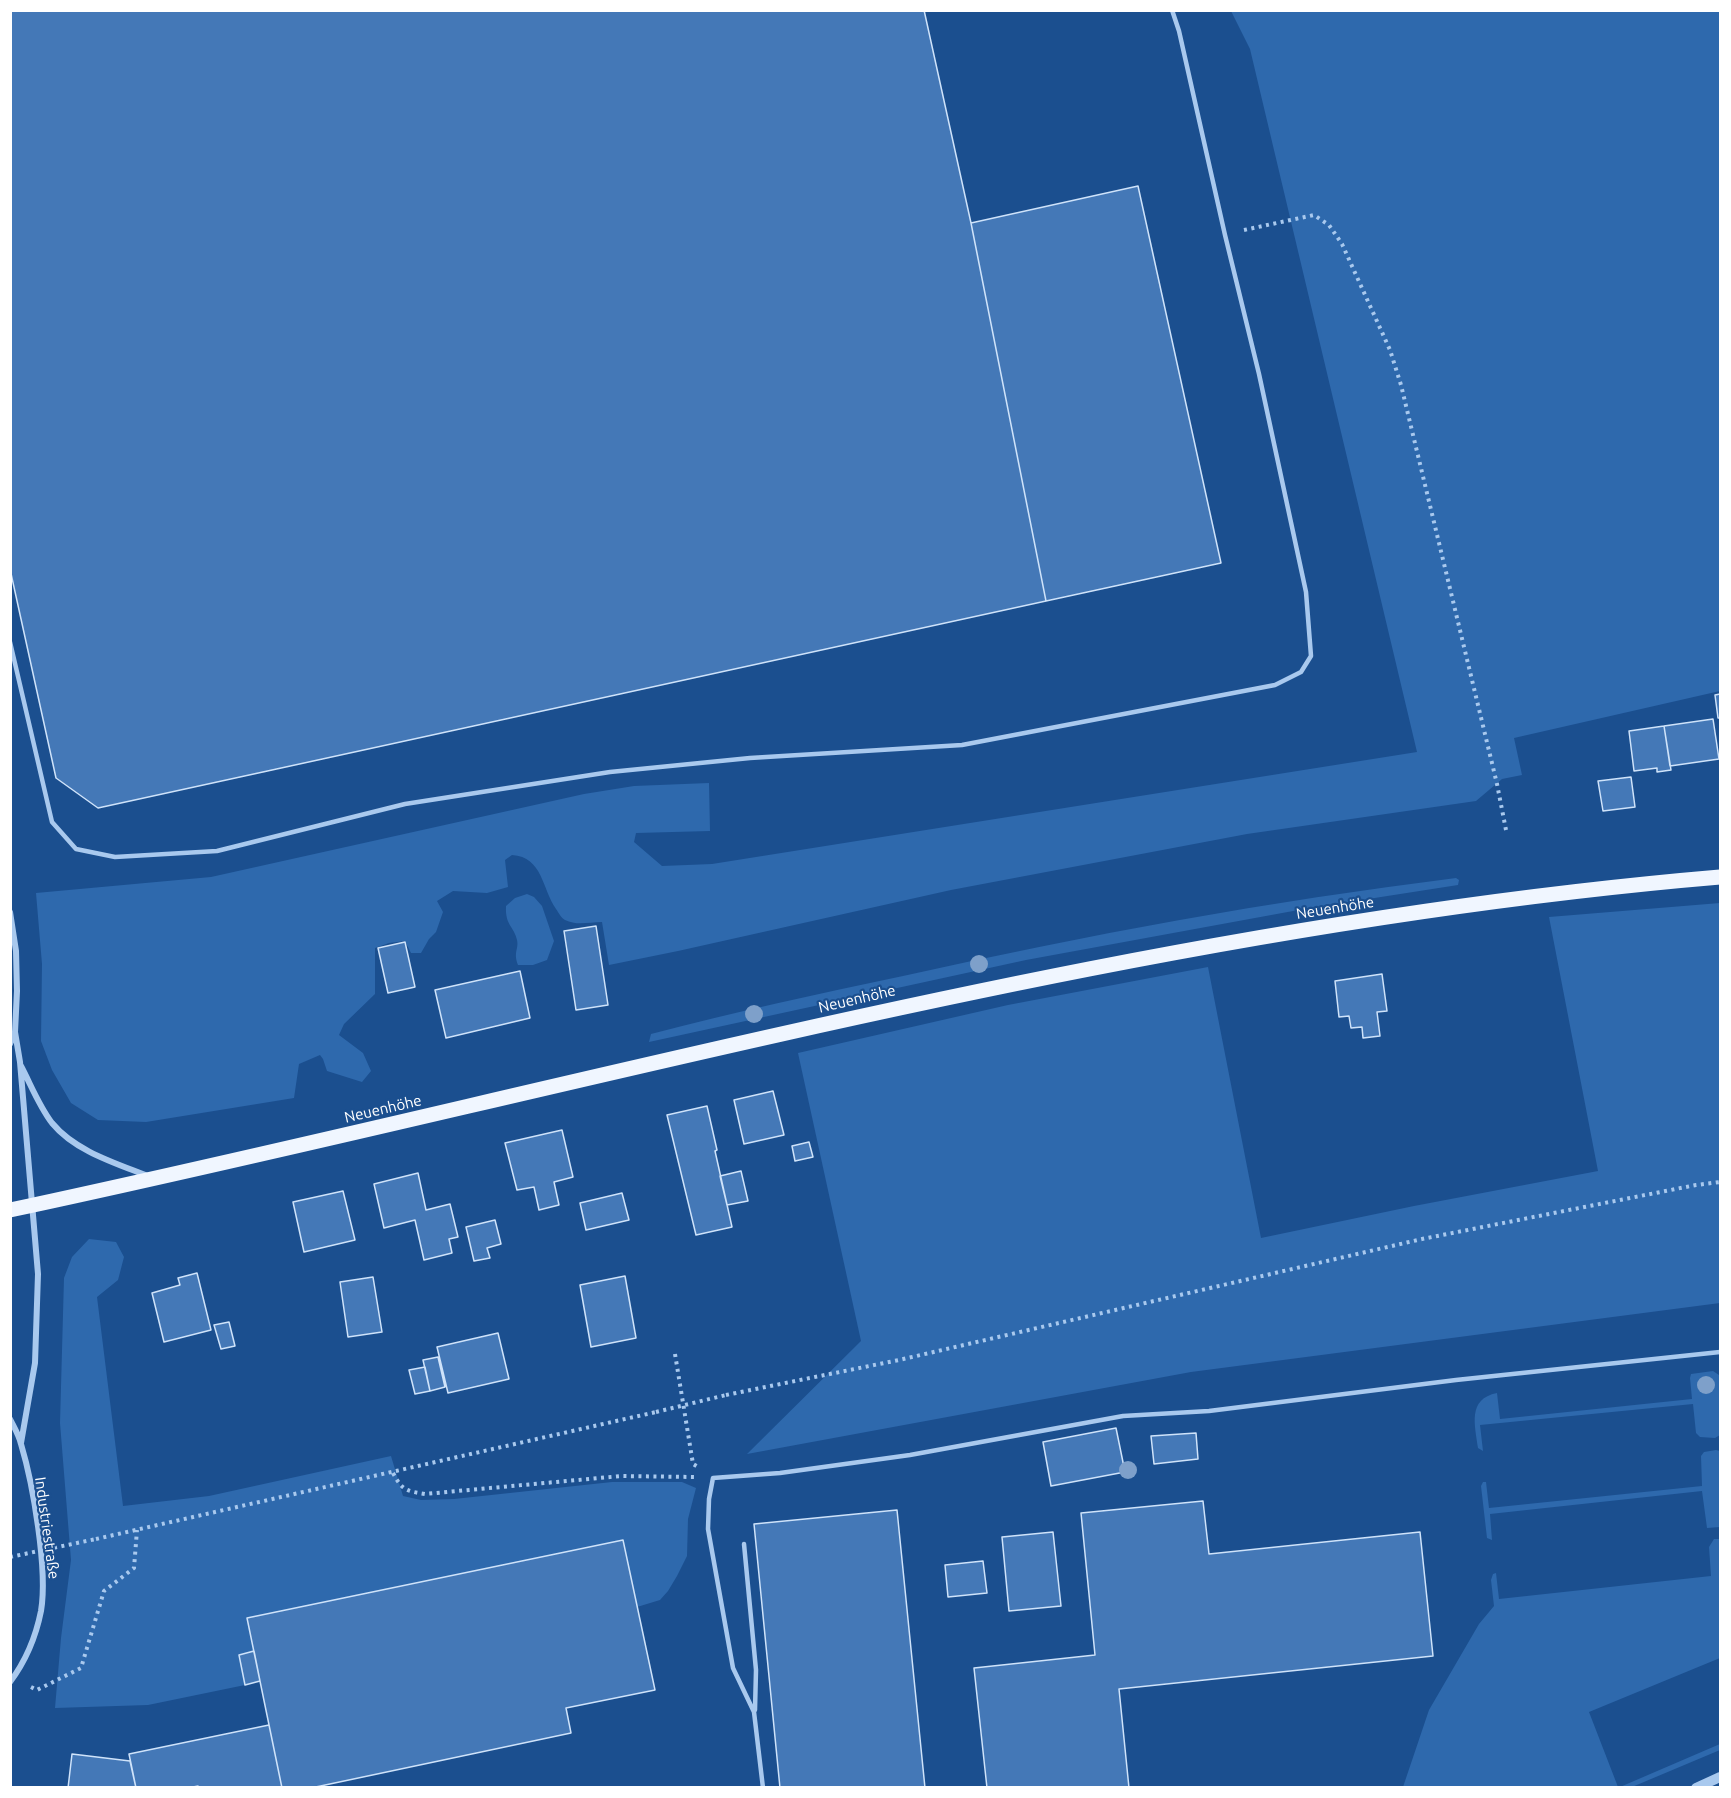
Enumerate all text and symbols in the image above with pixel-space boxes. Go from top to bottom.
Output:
street label: Neuenhöhe [1295,893,1375,923]
street label: Neuenhöhe [817,981,897,1017]
street label: Neuenhöhe [343,1091,423,1127]
street label: Industriestraße [31,1476,63,1580]

